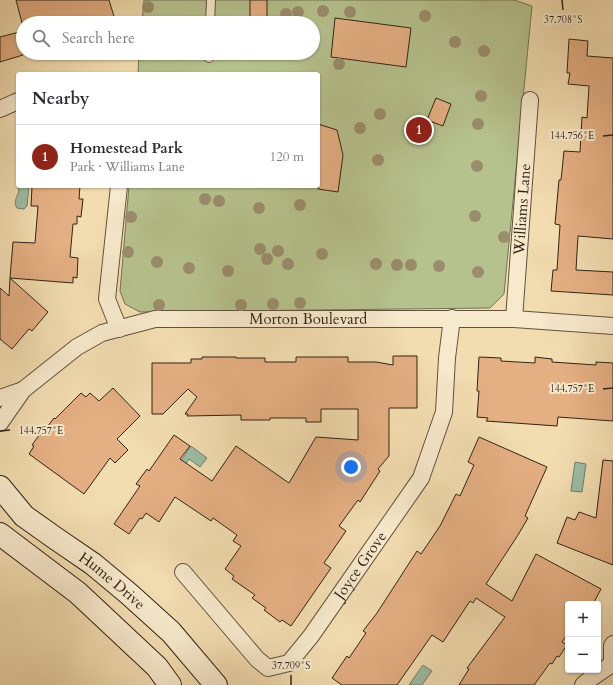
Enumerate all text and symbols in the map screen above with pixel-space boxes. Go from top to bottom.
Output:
text: 37.708°S [544,13,582,27]
search box [16,16,320,60]
icon: search [30,27,52,49]
text: Search here [62,28,135,48]
text: Nearby [32,87,89,110]
pin: 1 [406,115,432,145]
text: 144.756°E [550,129,594,143]
text: Homestead Park [70,138,183,158]
text: 1 [42,148,48,166]
text: 120 m [270,148,304,166]
text: Park · Williams Lane [70,158,185,176]
street label: Williams Lane [509,163,535,257]
street label: Morton Boulevard [249,309,367,329]
text: 144.757°E [550,382,594,396]
text: 144.757°E [19,424,63,438]
your location [341,457,361,477]
street label: Joyce Grove [328,527,391,605]
street label: Hume Drive [75,547,150,614]
map controls [565,601,601,673]
button: + [565,601,601,637]
button: − [565,637,601,673]
text: 37.709°S [272,659,310,673]

